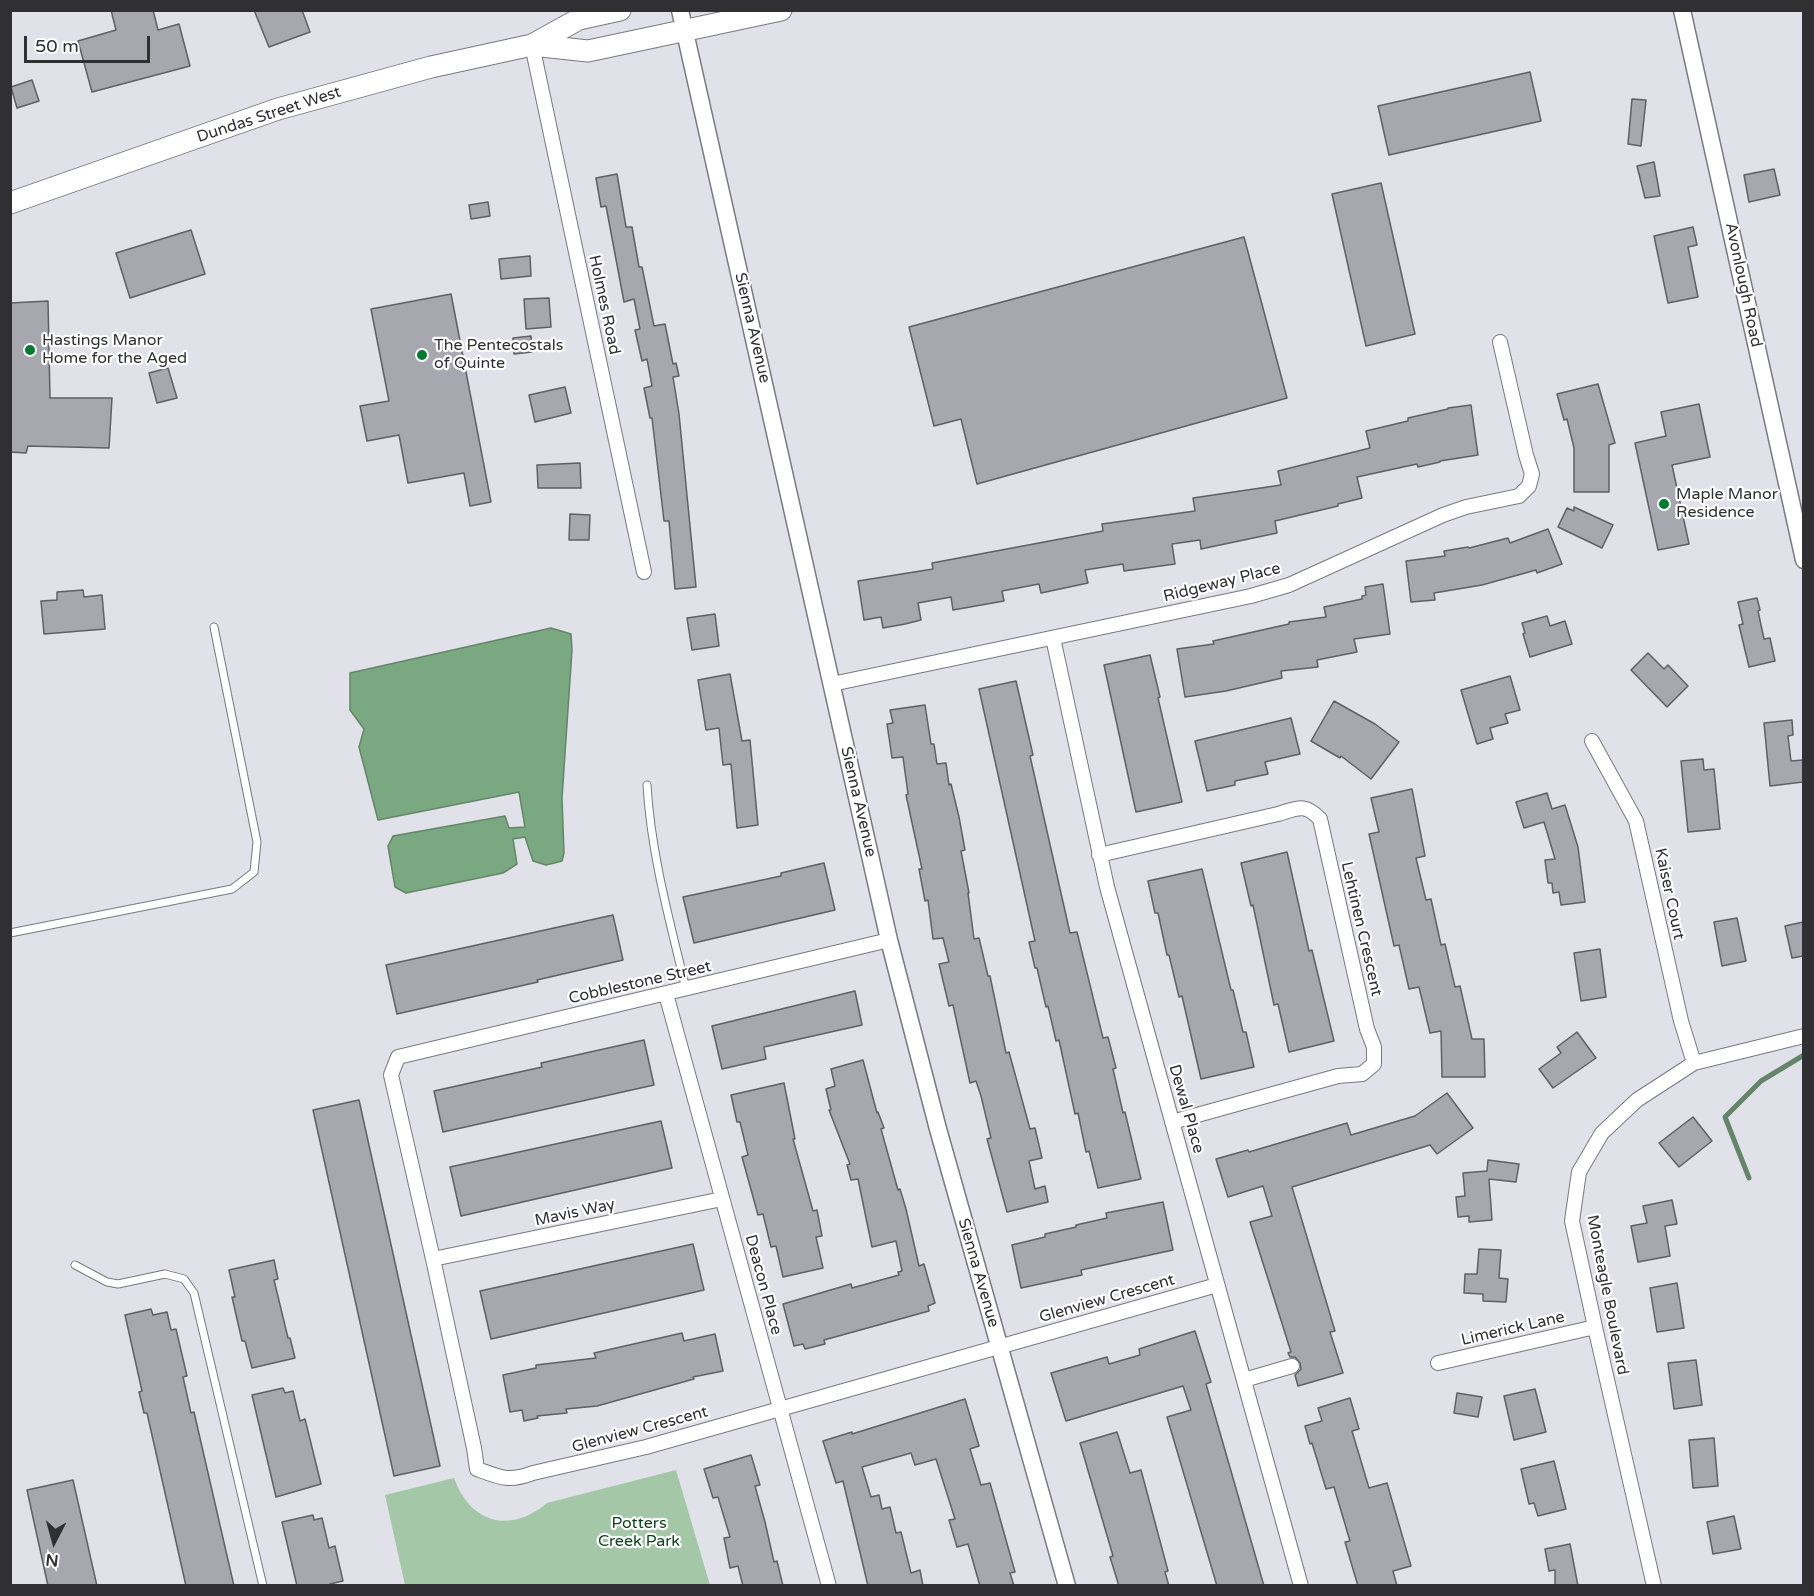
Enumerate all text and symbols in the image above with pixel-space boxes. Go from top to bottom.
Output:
scale bar [27,24,153,62]
text: 50 m [35,35,79,57]
street label: Dundas Street West [194,83,344,147]
street label: Avonlough Road [1720,221,1766,349]
street label: Holmes Road [584,253,624,357]
street label: Sienna Avenue [730,271,774,385]
place label: Hastings Manor Home for the Aged [42,331,187,369]
place label: The Pentecostals of Quinte [434,336,563,374]
marker: Hastings Manor Home for the Aged [23,343,37,357]
marker: The Pentecostals of Quinte [415,348,429,362]
place label: Maple Manor Residence [1676,485,1778,523]
marker: Maple Manor Residence [1657,497,1671,511]
street label: Ridgeway Place [1162,559,1282,607]
street label: Sienna Avenue [836,745,880,859]
street label: Kaiser Court [1650,846,1688,942]
street label: Lehtinen Crescent [1336,860,1386,998]
street label: Cobblestone Street [567,957,713,1009]
street label: Dewal Place [1164,1062,1208,1156]
street label: Mavis Way [533,1195,617,1231]
street label: Monteagle Boulevard [1582,1213,1632,1377]
street label: Sienna Avenue [953,1216,1003,1330]
street label: Deacon Place [740,1233,786,1337]
street label: Glenview Crescent [1037,1270,1177,1328]
street label: Limerick Lane [1459,1308,1567,1350]
street label: Glenview Crescent [570,1403,710,1457]
north arrow [24,1512,84,1572]
park label: Potters Creek Park [598,1514,680,1552]
text: N [45,1549,60,1571]

